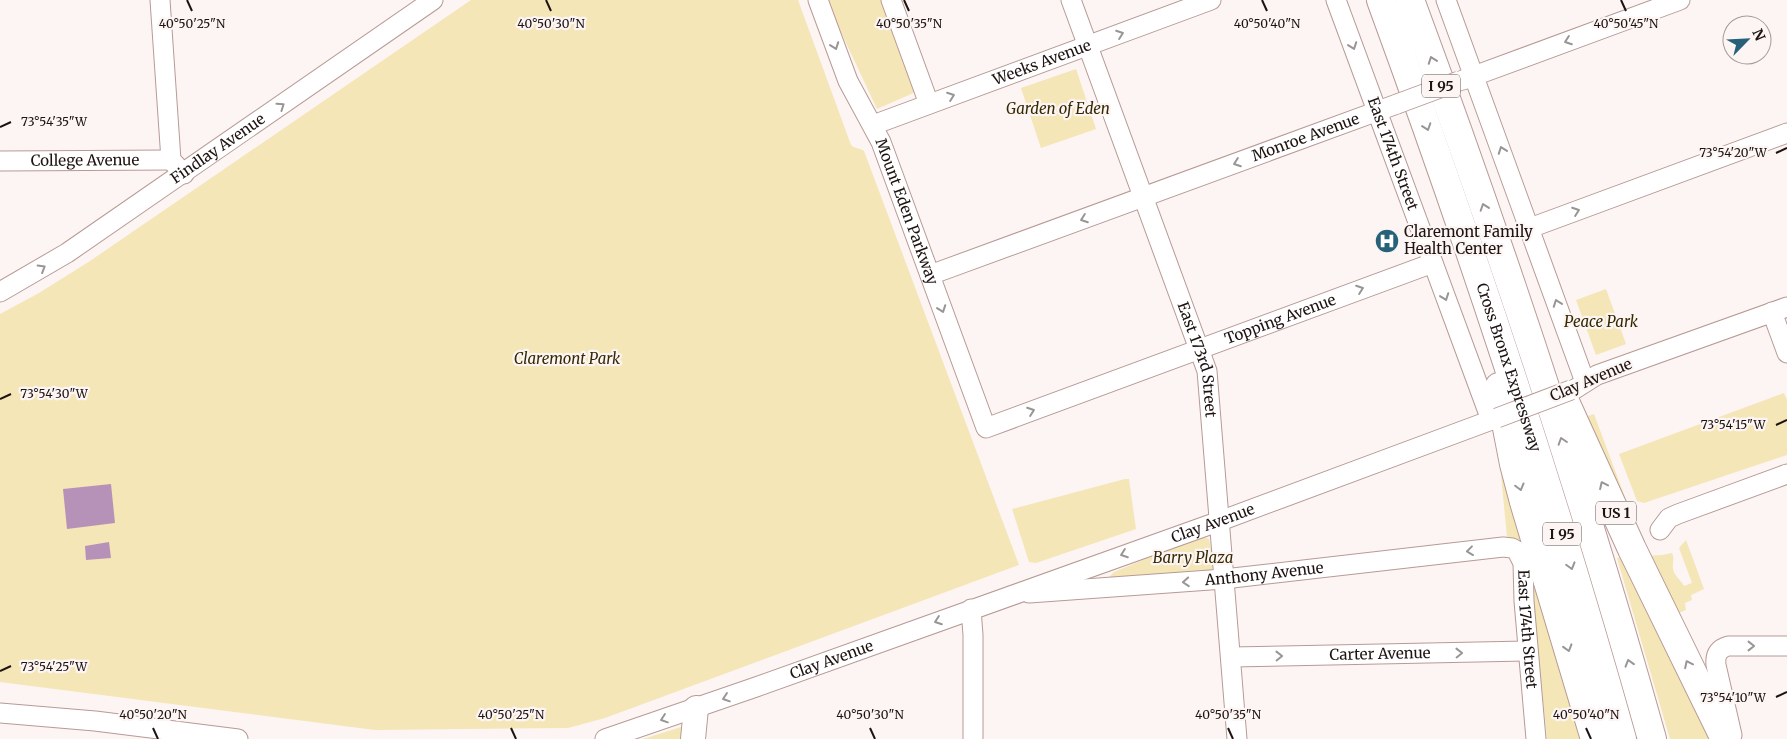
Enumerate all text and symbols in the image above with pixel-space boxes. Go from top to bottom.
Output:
north arrow [1722,15,1772,65]
text: 40°50'25"N [159,16,226,31]
text: 40°50'30"N [517,16,585,31]
text: 40°50'35"N [876,16,943,31]
text: 40°50'40"N [1234,16,1301,31]
text: 40°50'45"N [1594,16,1659,31]
text: N [1748,26,1769,43]
one-way arrow [1115,30,1124,40]
street label: Weeks Avenue [989,35,1094,89]
one-way arrow [1565,35,1573,45]
one-way arrow [829,41,839,50]
one-way arrow [1347,41,1357,50]
one-way arrow [1428,56,1438,65]
road number: I 95 [1422,74,1460,98]
one-way arrow [947,92,955,102]
street label: East 174th Street [1364,94,1423,213]
park label: Garden of Eden [1006,99,1110,118]
one-way arrow [275,103,285,112]
street label: Findlay Avenue [167,109,269,187]
street label: Monroe Avenue [1249,109,1362,165]
text: 73°54'35"W [21,114,88,129]
one-way arrow [1421,122,1431,131]
street label: Mount Eden Parkway [871,136,943,288]
text: 73°54'20"W [1699,145,1768,160]
one-way arrow [1498,147,1508,155]
street label: College Avenue [31,150,139,170]
one-way arrow [1233,157,1241,167]
one-way arrow [1480,203,1490,211]
one-way arrow [1571,207,1580,217]
one-way arrow [1080,213,1089,223]
place label: Claremont Family Health Center [1404,222,1533,258]
hospital icon: Claremont Family Health Center [1374,228,1400,254]
one-way arrow [37,264,46,274]
street label: Cross Bronx Expressway [1472,280,1546,454]
one-way arrow [1356,285,1364,295]
street label: Topping Avenue [1222,290,1338,348]
one-way arrow [1439,292,1449,301]
street label: East 173rd Street [1173,299,1221,418]
one-way arrow [1553,299,1563,308]
one-way arrow [936,304,946,313]
park label: Peace Park [1564,312,1639,331]
park label: Claremont Park [514,349,621,368]
street label: Clay Avenue [1547,354,1635,405]
text: 73°54'30"W [20,386,89,401]
one-way arrow [1027,407,1035,417]
text: 73°54'15"W [1701,417,1766,432]
one-way arrow [1558,437,1568,445]
one-way arrow [1599,481,1610,490]
one-way arrow [1514,483,1525,492]
street label: Clay Avenue [1169,499,1257,547]
road number: US 1 [1596,502,1636,524]
road number: I 95 [1543,522,1581,546]
one-way arrow [1465,545,1473,556]
one-way arrow [1120,548,1129,558]
park label: Barry Plaza [1153,548,1233,567]
street label: Anthony Avenue [1203,558,1325,589]
one-way arrow [1566,561,1576,569]
street label: East 174th Street [1514,569,1542,690]
one-way arrow [1182,577,1190,588]
one-way arrow [934,615,943,625]
street label: Clay Avenue [787,636,876,683]
one-way arrow [1748,641,1755,651]
street label: Carter Avenue [1329,643,1431,664]
one-way arrow [1562,644,1572,652]
one-way arrow [1456,647,1464,658]
one-way arrow [1276,651,1284,661]
text: 73°54'25"W [21,659,88,674]
one-way arrow [1625,660,1635,668]
one-way arrow [1684,660,1694,669]
text: 73°54'10"W [1700,690,1767,705]
one-way arrow [722,692,730,702]
text: 40°50'20"N [119,707,187,722]
text: 40°50'25"N [478,707,545,722]
text: 40°50'30"N [836,707,904,722]
text: 40°50'35"N [1195,707,1262,722]
text: 40°50'40"N [1553,707,1620,722]
one-way arrow [660,713,668,723]

